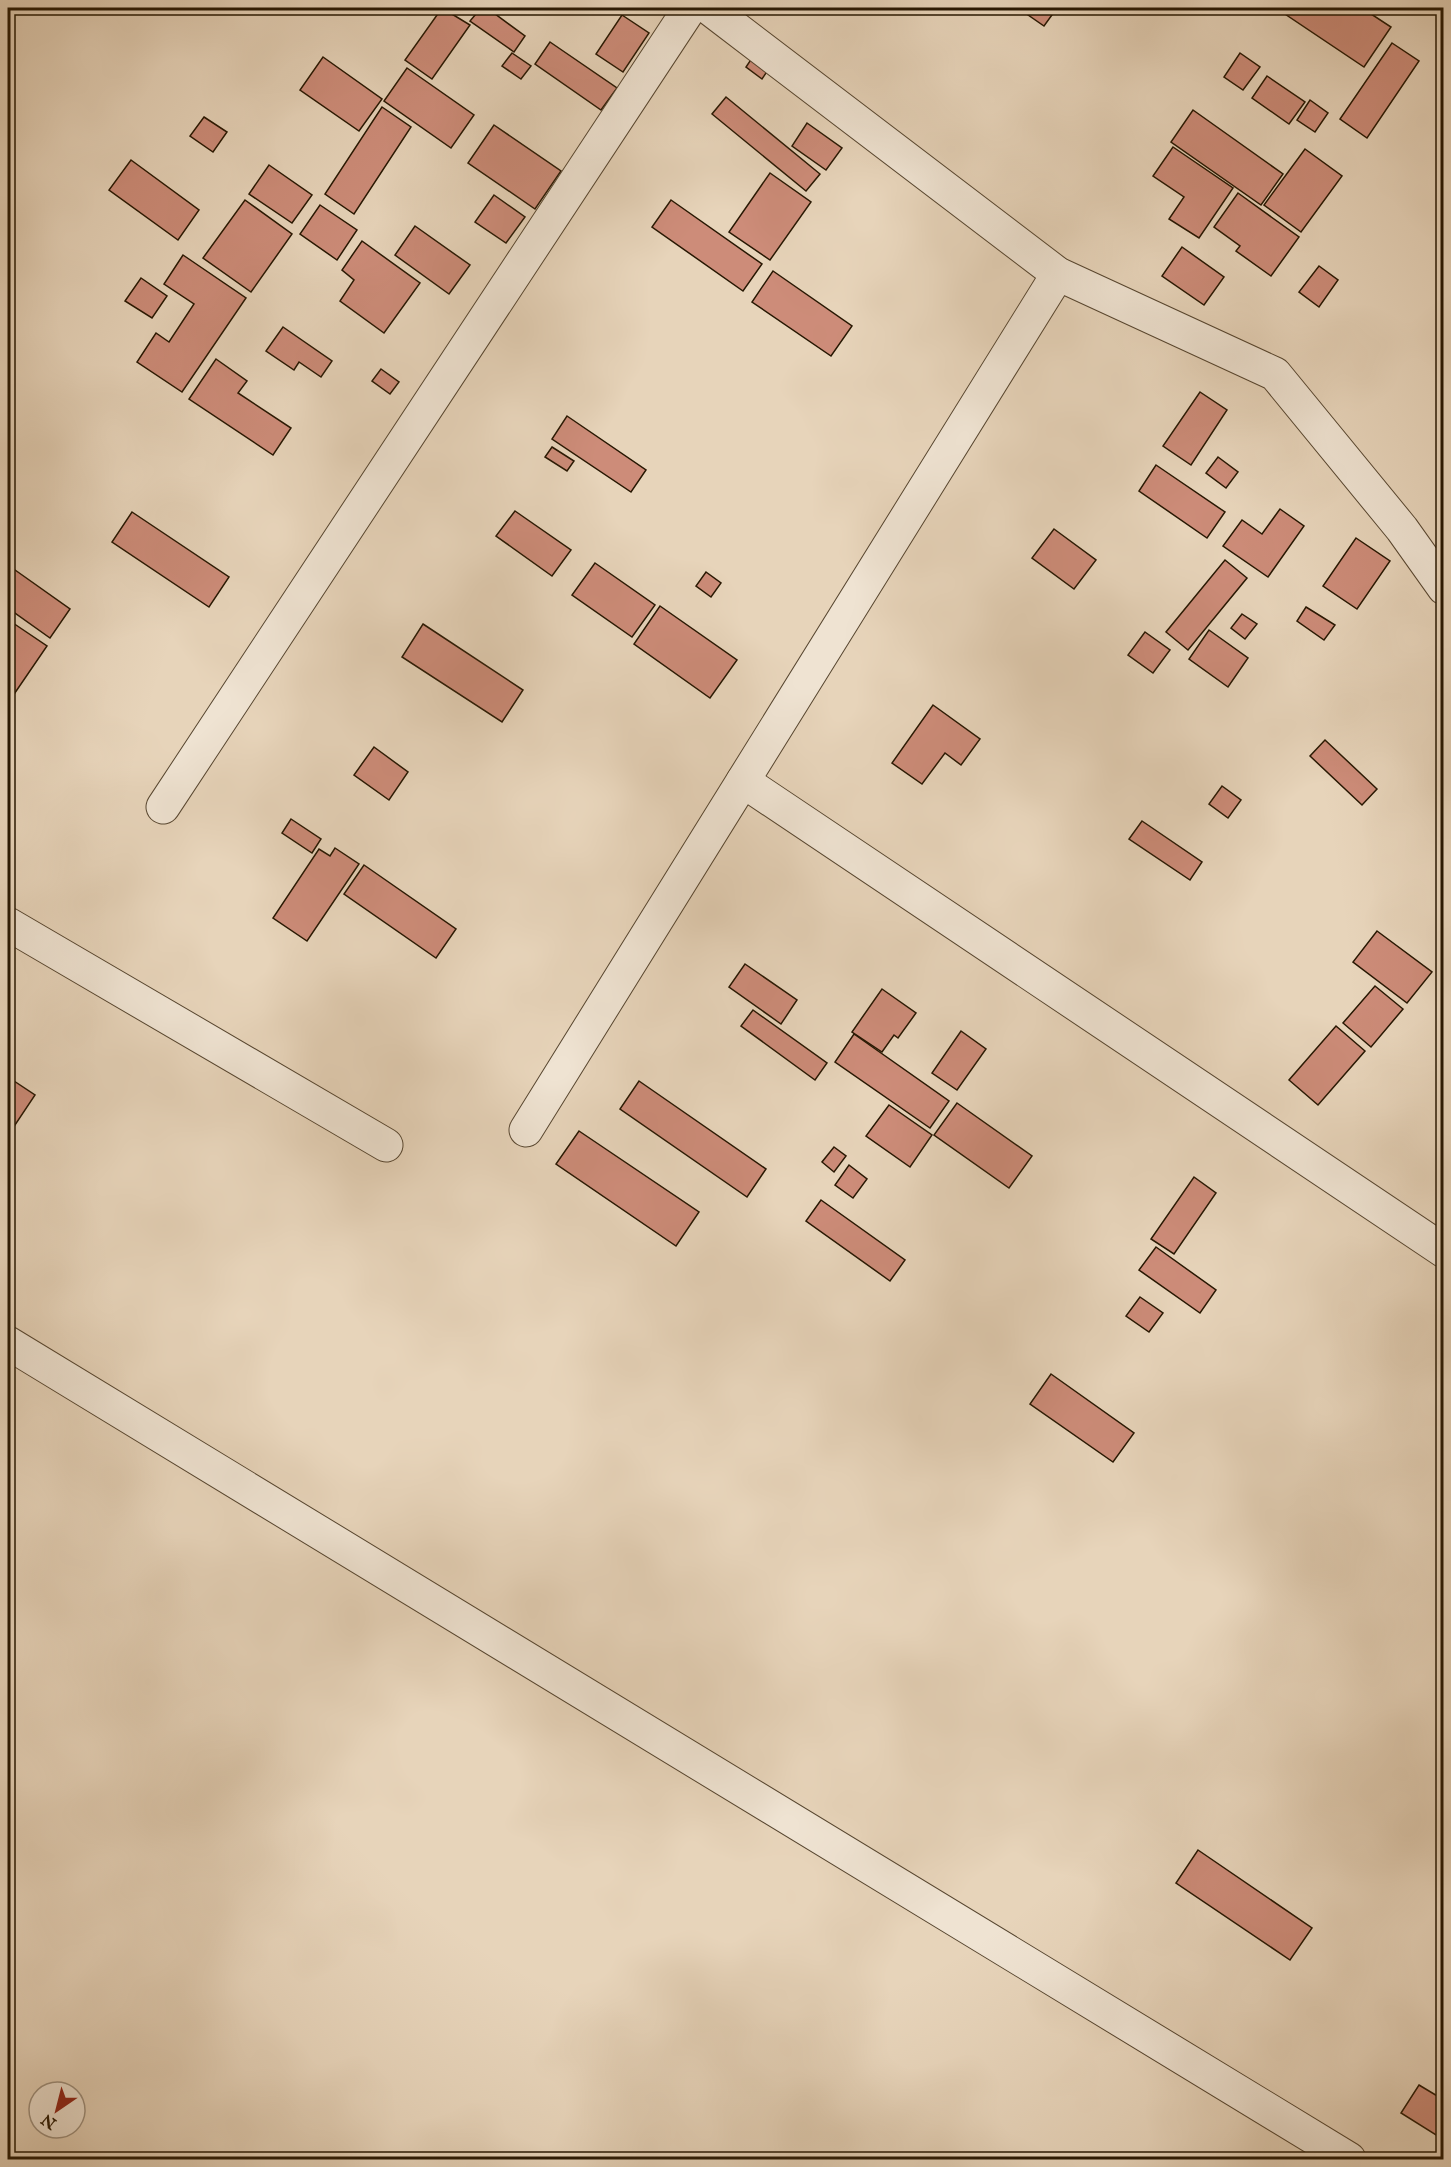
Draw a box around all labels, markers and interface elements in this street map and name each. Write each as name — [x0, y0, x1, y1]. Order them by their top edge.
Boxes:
north arrow — [27, 2080, 87, 2140]
text: N — [38, 2108, 62, 2133]

